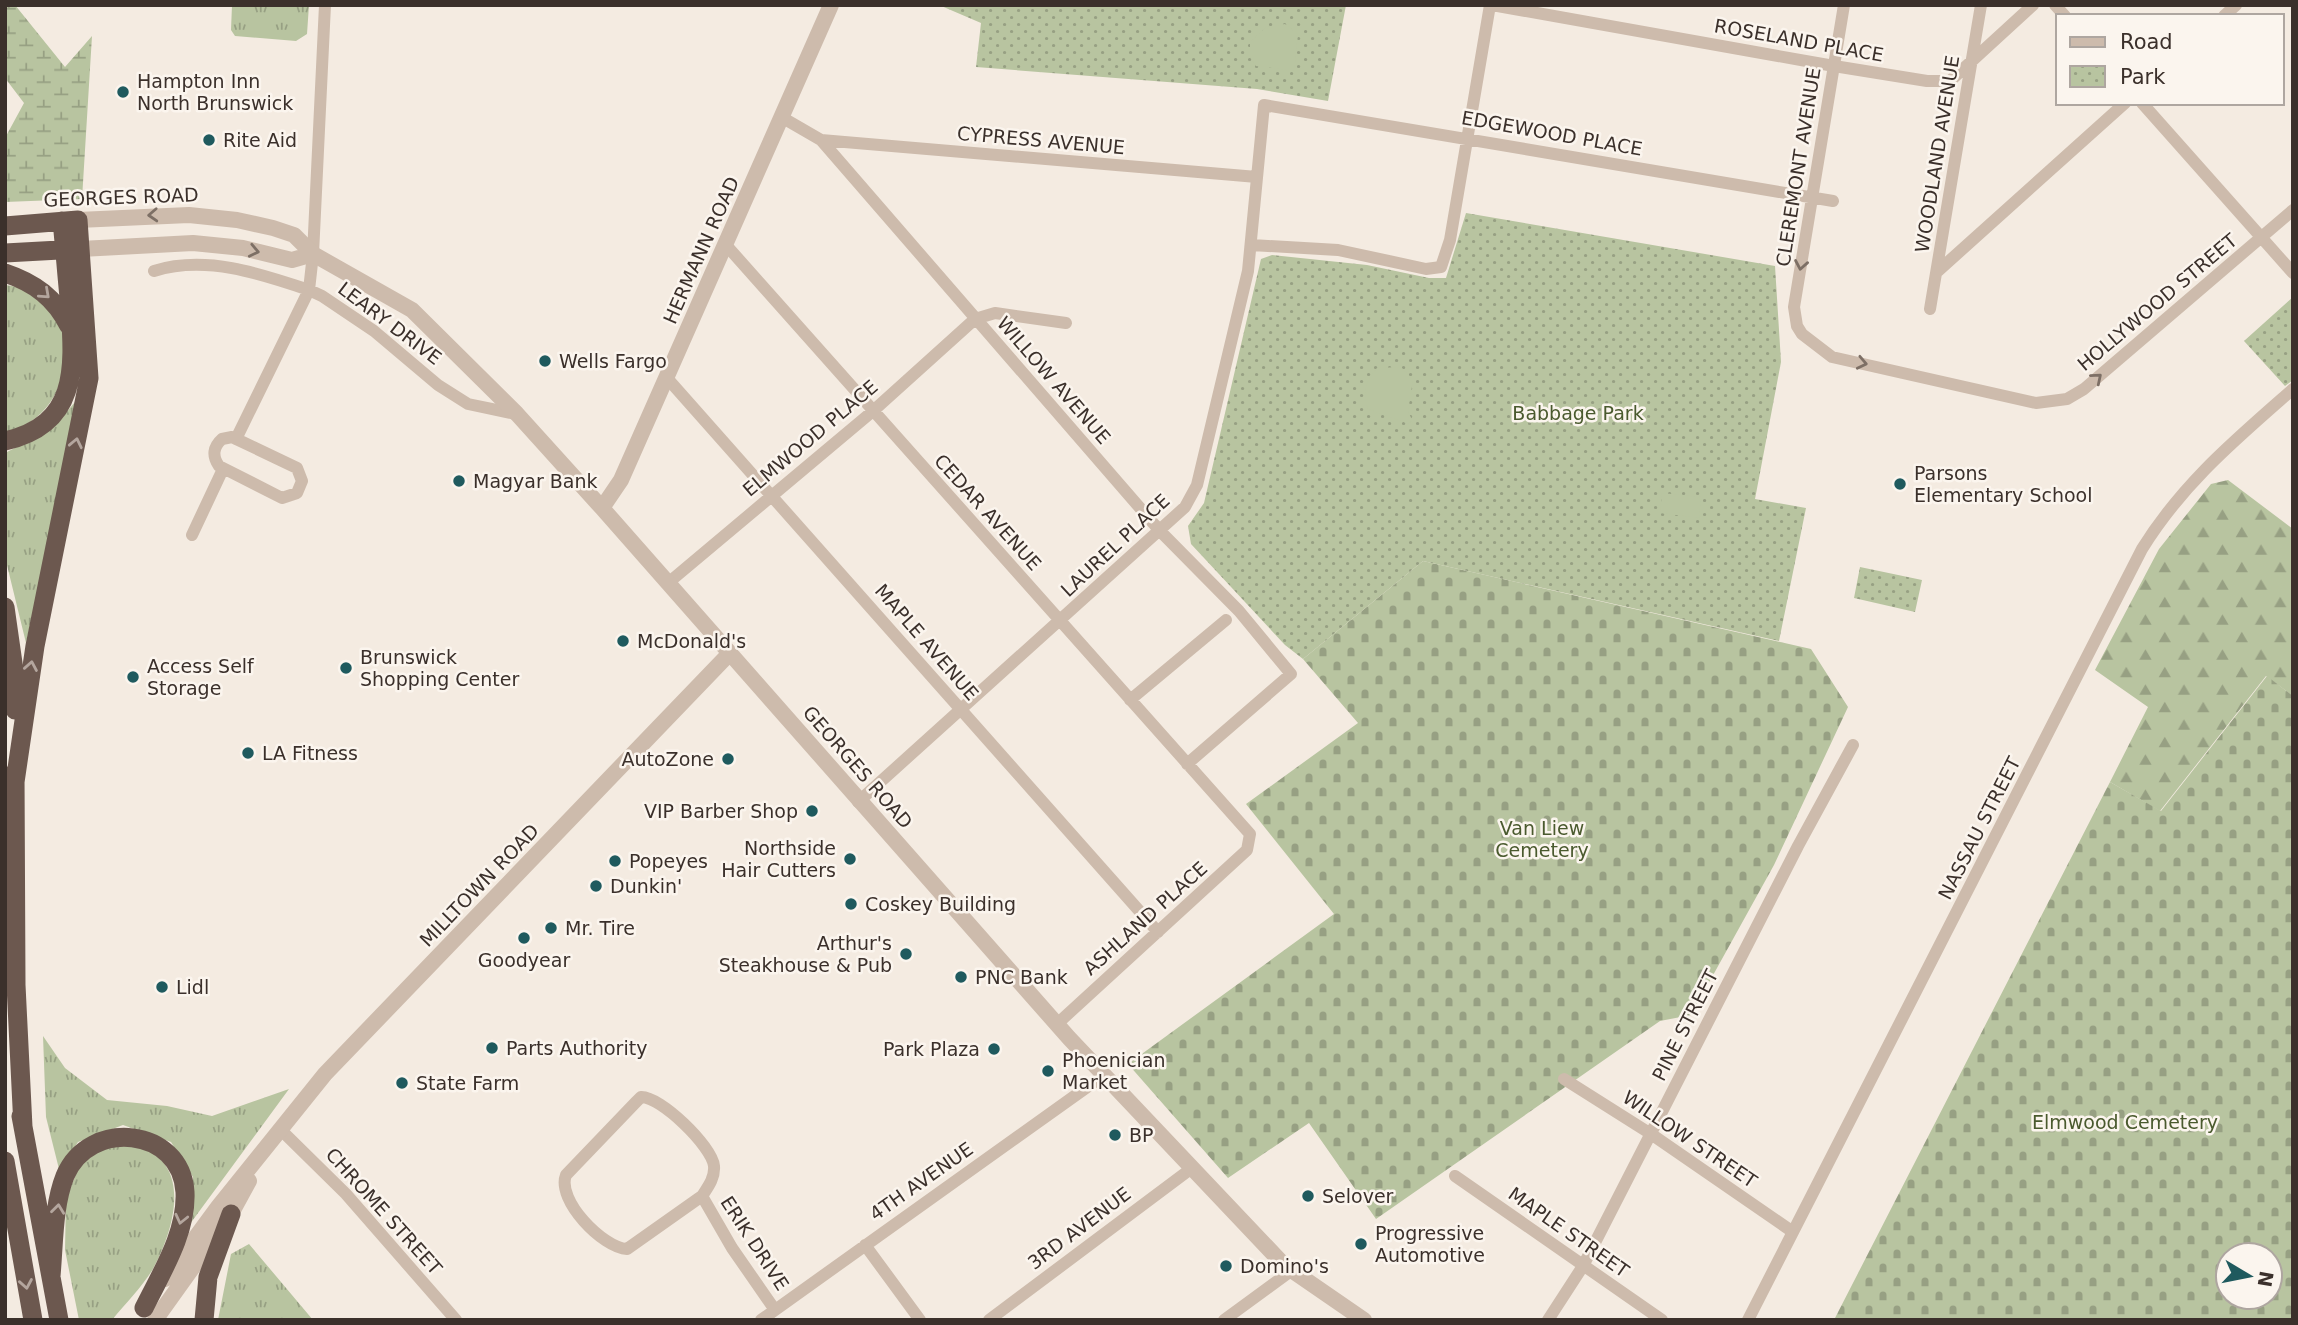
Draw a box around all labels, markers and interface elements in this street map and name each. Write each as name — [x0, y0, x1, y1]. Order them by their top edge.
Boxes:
street label: ROSELAND PLACE — [1713, 14, 1885, 66]
legend — [2056, 14, 2284, 105]
text: Road — [2120, 30, 2173, 54]
street label: WOODLAND AVENUE — [1911, 54, 1963, 254]
text: Park — [2120, 65, 2166, 89]
street label: CLEREMONT AVENUE — [1771, 66, 1825, 268]
place label: Hampton Inn North Brunswick — [137, 70, 293, 114]
marker: Hampton Inn North Brunswick — [115, 84, 131, 100]
street label: EDGEWOOD PLACE — [1460, 106, 1644, 160]
street label: CYPRESS AVENUE — [956, 122, 1126, 158]
place label: Rite Aid — [223, 129, 297, 151]
marker: Rite Aid — [201, 132, 217, 148]
street label: HERMANN ROAD — [659, 173, 743, 327]
street label: GEORGES ROAD — [43, 183, 199, 211]
one-way arrow — [148, 207, 159, 222]
street label: HOLLYWOOD STREET — [2073, 229, 2241, 375]
one-way arrow — [248, 242, 260, 257]
one-way arrow — [1794, 259, 1809, 270]
street label: LEARY DRIVE — [334, 277, 446, 369]
one-way arrow — [37, 286, 50, 298]
street label: WILLOW AVENUE — [993, 312, 1115, 448]
place label: Wells Fargo — [559, 350, 667, 372]
marker: Wells Fargo — [537, 353, 553, 369]
one-way arrow — [1856, 355, 1868, 369]
one-way arrow — [2089, 374, 2102, 386]
street label: ELMWOOD PLACE — [738, 375, 882, 501]
park label: Babbage Park — [1512, 402, 1644, 424]
one-way arrow — [68, 437, 83, 449]
street label: CEDAR AVENUE — [930, 449, 1046, 575]
place label: Parsons Elementary School — [1914, 462, 2092, 506]
place label: Magyar Bank — [473, 470, 598, 492]
marker: Magyar Bank — [451, 473, 467, 489]
marker: Parsons Elementary School — [1892, 476, 1908, 492]
street label: LAUREL PLACE — [1056, 489, 1174, 601]
street label: MAPLE AVENUE — [871, 580, 983, 704]
place label: McDonald's — [637, 630, 746, 652]
marker: McDonald's — [615, 633, 631, 649]
place label: Brunswick Shopping Center — [360, 646, 519, 690]
place label: Access Self Storage — [147, 655, 255, 699]
one-way arrow — [23, 660, 38, 672]
marker: Brunswick Shopping Center — [338, 660, 354, 676]
marker: Access Self Storage — [125, 669, 141, 685]
street label: GEORGES ROAD — [799, 701, 917, 833]
place label: LA Fitness — [262, 742, 358, 764]
marker: LA Fitness — [240, 745, 256, 761]
place label: AutoZone — [622, 748, 714, 770]
marker: AutoZone — [720, 751, 736, 767]
street label: NASSAU STREET — [1934, 753, 2025, 903]
place label: VIP Barber Shop — [644, 800, 798, 822]
marker: VIP Barber Shop — [804, 803, 820, 819]
park label: Van Liew Cemetery — [1495, 817, 1589, 861]
street label: MILLTOWN ROAD — [415, 819, 543, 951]
place label: Northside Hair Cutters — [721, 837, 836, 881]
place label: Popeyes — [629, 850, 708, 872]
marker: Northside Hair Cutters — [842, 851, 858, 867]
marker: Popeyes — [607, 853, 623, 869]
street label: ASHLAND PLACE — [1079, 857, 1211, 979]
place label: Dunkin' — [610, 875, 682, 897]
marker: Dunkin' — [588, 878, 604, 894]
place label: Coskey Building — [865, 893, 1016, 915]
marker: Coskey Building — [843, 896, 859, 912]
place label: Mr. Tire — [565, 917, 635, 939]
marker: Mr. Tire — [543, 920, 559, 936]
marker: Goodyear — [516, 930, 532, 946]
place label: Arthur's Steakhouse & Pub — [719, 932, 892, 976]
marker: Arthur's Steakhouse & Pub — [898, 946, 914, 962]
place label: Goodyear — [478, 949, 570, 971]
street label: PINE STREET — [1648, 965, 1723, 1084]
place label: PNC Bank — [975, 966, 1068, 988]
marker: PNC Bank — [953, 969, 969, 985]
place label: Lidl — [176, 976, 209, 998]
marker: Lidl — [154, 979, 170, 995]
place label: Parts Authority — [506, 1037, 647, 1059]
place label: Park Plaza — [883, 1038, 980, 1060]
marker: Parts Authority — [484, 1040, 500, 1056]
marker: Park Plaza — [986, 1041, 1002, 1057]
place label: Phoenician Market — [1062, 1049, 1166, 1093]
marker: Phoenician Market — [1040, 1063, 1056, 1079]
place label: State Farm — [416, 1072, 519, 1094]
marker: State Farm — [394, 1075, 410, 1091]
street label: WILLOW STREET — [1619, 1086, 1762, 1192]
park label: Elmwood Cemetery — [2032, 1111, 2218, 1133]
place label: BP — [1129, 1124, 1154, 1146]
marker: BP — [1107, 1127, 1123, 1143]
street label: 4TH AVENUE — [865, 1137, 977, 1225]
street label: CHROME STREET — [321, 1143, 447, 1279]
street label: 3RD AVENUE — [1023, 1182, 1135, 1274]
street label: MAPLE STREET — [1505, 1182, 1634, 1282]
place label: Selover — [1322, 1185, 1394, 1207]
marker: Selover — [1300, 1188, 1316, 1204]
street label: ERIK DRIVE — [716, 1192, 794, 1294]
one-way arrow — [51, 1203, 66, 1214]
one-way arrow — [175, 1213, 190, 1225]
place label: Progressive Automotive — [1375, 1222, 1485, 1266]
marker: Progressive Automotive — [1353, 1236, 1369, 1252]
north arrow — [2214, 1241, 2284, 1311]
place label: Domino's — [1240, 1255, 1329, 1277]
marker: Domino's — [1218, 1258, 1234, 1274]
text: N — [2254, 1269, 2278, 1289]
one-way arrow — [18, 1278, 33, 1290]

